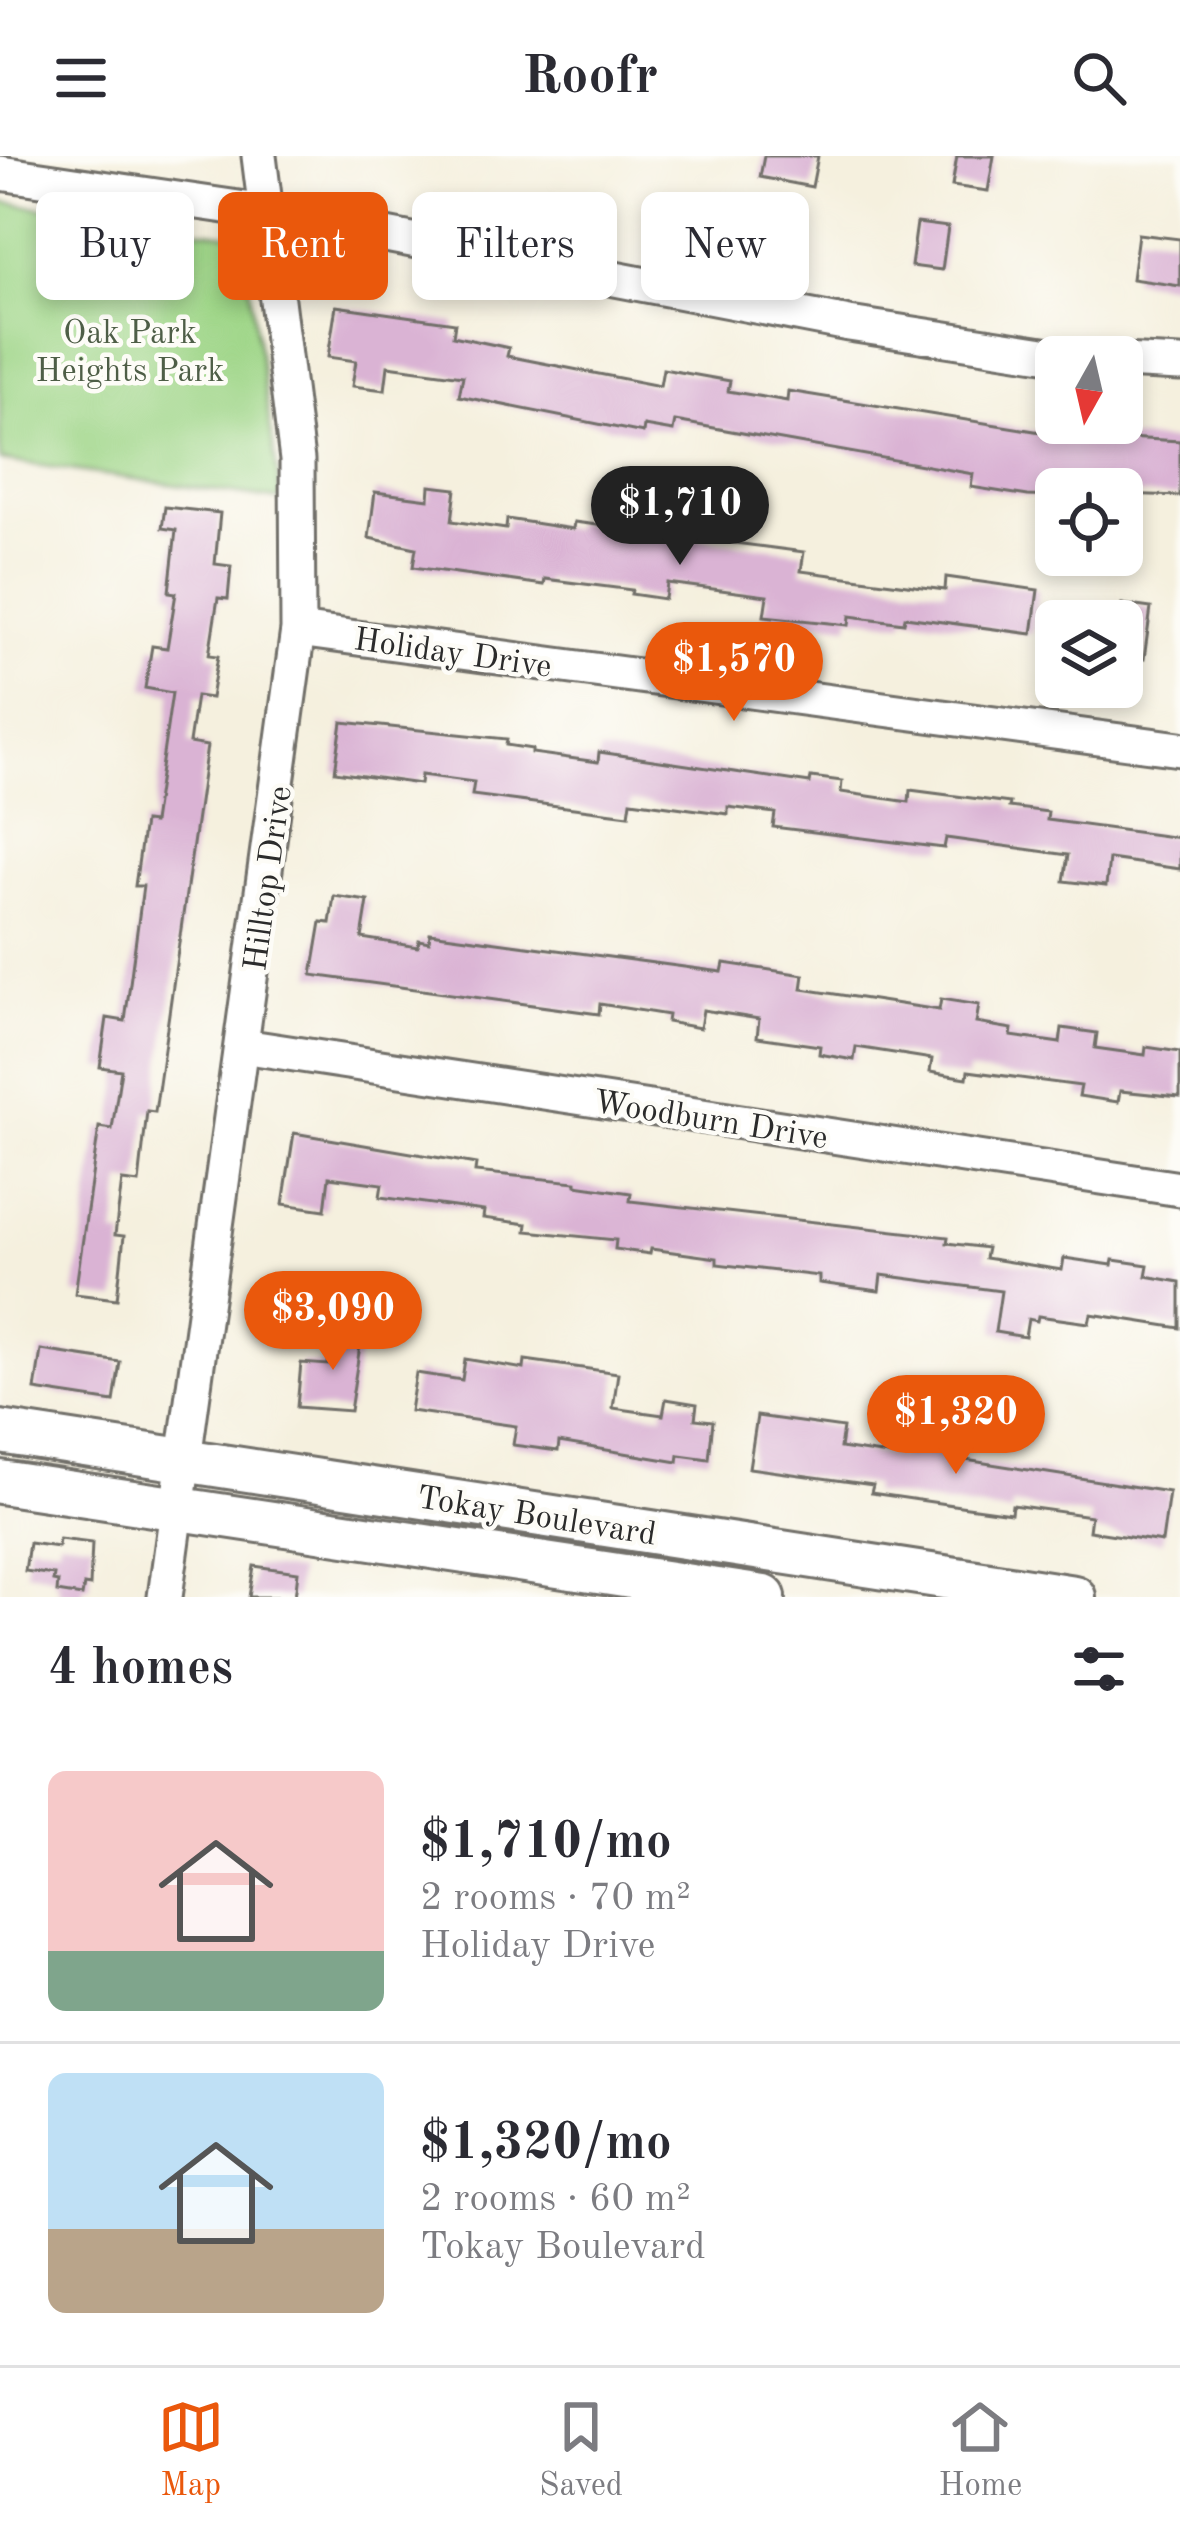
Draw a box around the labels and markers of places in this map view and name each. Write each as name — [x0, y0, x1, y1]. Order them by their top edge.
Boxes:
pin: $1,710 — [582, 466, 778, 568]
pin: $1,570 — [636, 622, 832, 724]
pin: $3,090 — [235, 1271, 431, 1373]
pin: $1,320 — [858, 1375, 1054, 1477]

